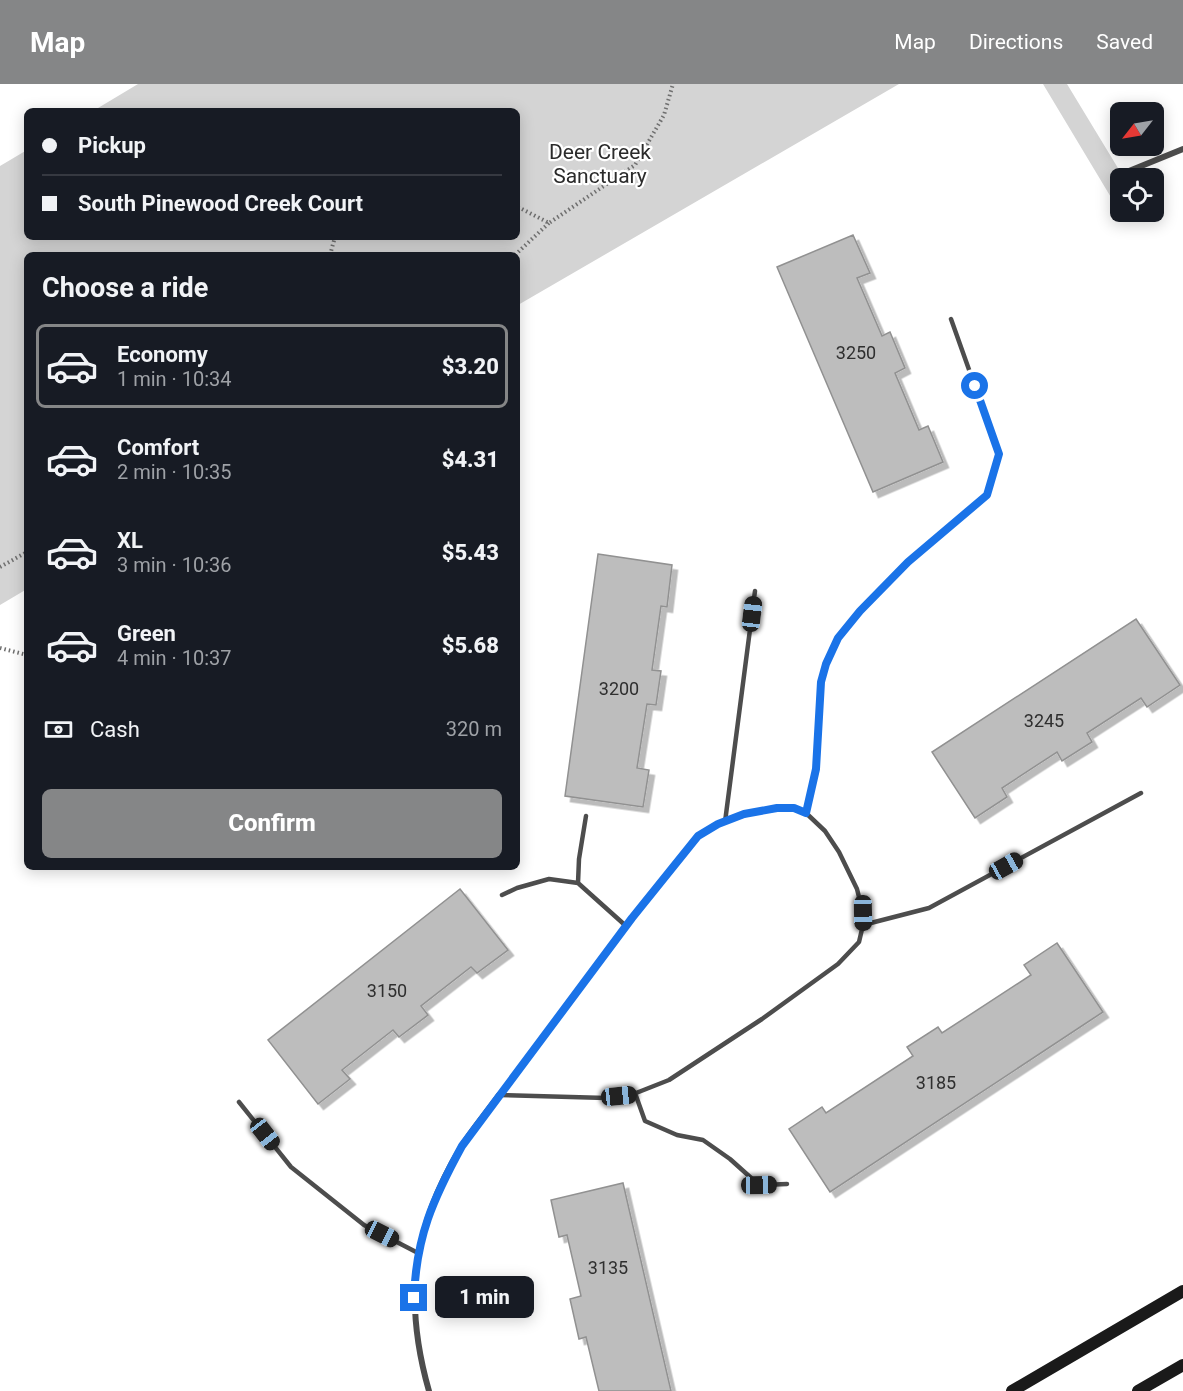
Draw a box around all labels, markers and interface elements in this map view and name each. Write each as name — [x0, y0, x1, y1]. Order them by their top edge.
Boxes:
text: Map — [30, 26, 85, 59]
text: Map — [894, 30, 936, 54]
text: Directions — [969, 30, 1063, 54]
text: Saved — [1096, 30, 1153, 54]
north arrow — [1110, 102, 1164, 156]
map controls — [1110, 102, 1164, 222]
text: Pickup — [78, 133, 146, 158]
park label: Deer Creek Sanctuary — [549, 140, 651, 188]
button: locate — [1110, 168, 1164, 222]
text: South Pinewood Creek Court — [78, 191, 363, 216]
text: Choose a ride — [42, 272, 208, 304]
icon: car — [45, 339, 99, 393]
text: Economy — [117, 342, 208, 367]
house number: 3250 — [836, 342, 876, 363]
text: $3.20 — [442, 354, 499, 379]
text: 1 min · 10:34 — [117, 367, 232, 391]
route start — [961, 372, 988, 399]
icon: car — [45, 432, 99, 486]
text: Comfort — [117, 435, 199, 460]
text: $4.31 — [442, 447, 499, 472]
text: 2 min · 10:35 — [117, 460, 232, 484]
icon: car — [45, 525, 99, 579]
text: XL — [117, 528, 143, 553]
text: $5.43 — [442, 540, 499, 565]
text: 3 min · 10:36 — [117, 553, 232, 577]
car — [741, 595, 763, 633]
icon: car — [45, 618, 99, 672]
text: Green — [117, 621, 176, 646]
text: $5.68 — [442, 633, 499, 658]
text: 4 min · 10:37 — [117, 646, 232, 670]
house number: 3200 — [599, 678, 639, 699]
house number: 3245 — [1024, 710, 1064, 731]
icon: cash — [42, 713, 75, 746]
text: Cash — [90, 717, 140, 742]
text: 320 m — [446, 717, 502, 741]
button: Confirm — [42, 789, 502, 858]
car — [986, 849, 1026, 883]
car — [854, 895, 872, 931]
house number: 3150 — [367, 980, 407, 1001]
house number: 3185 — [916, 1072, 956, 1093]
car — [600, 1085, 638, 1107]
car — [247, 1114, 283, 1154]
car — [741, 1176, 777, 1194]
car — [362, 1218, 402, 1250]
house number: 3135 — [588, 1257, 628, 1278]
callout: 1 min — [435, 1277, 534, 1319]
route end — [400, 1284, 427, 1311]
text: 1 min — [459, 1285, 510, 1309]

